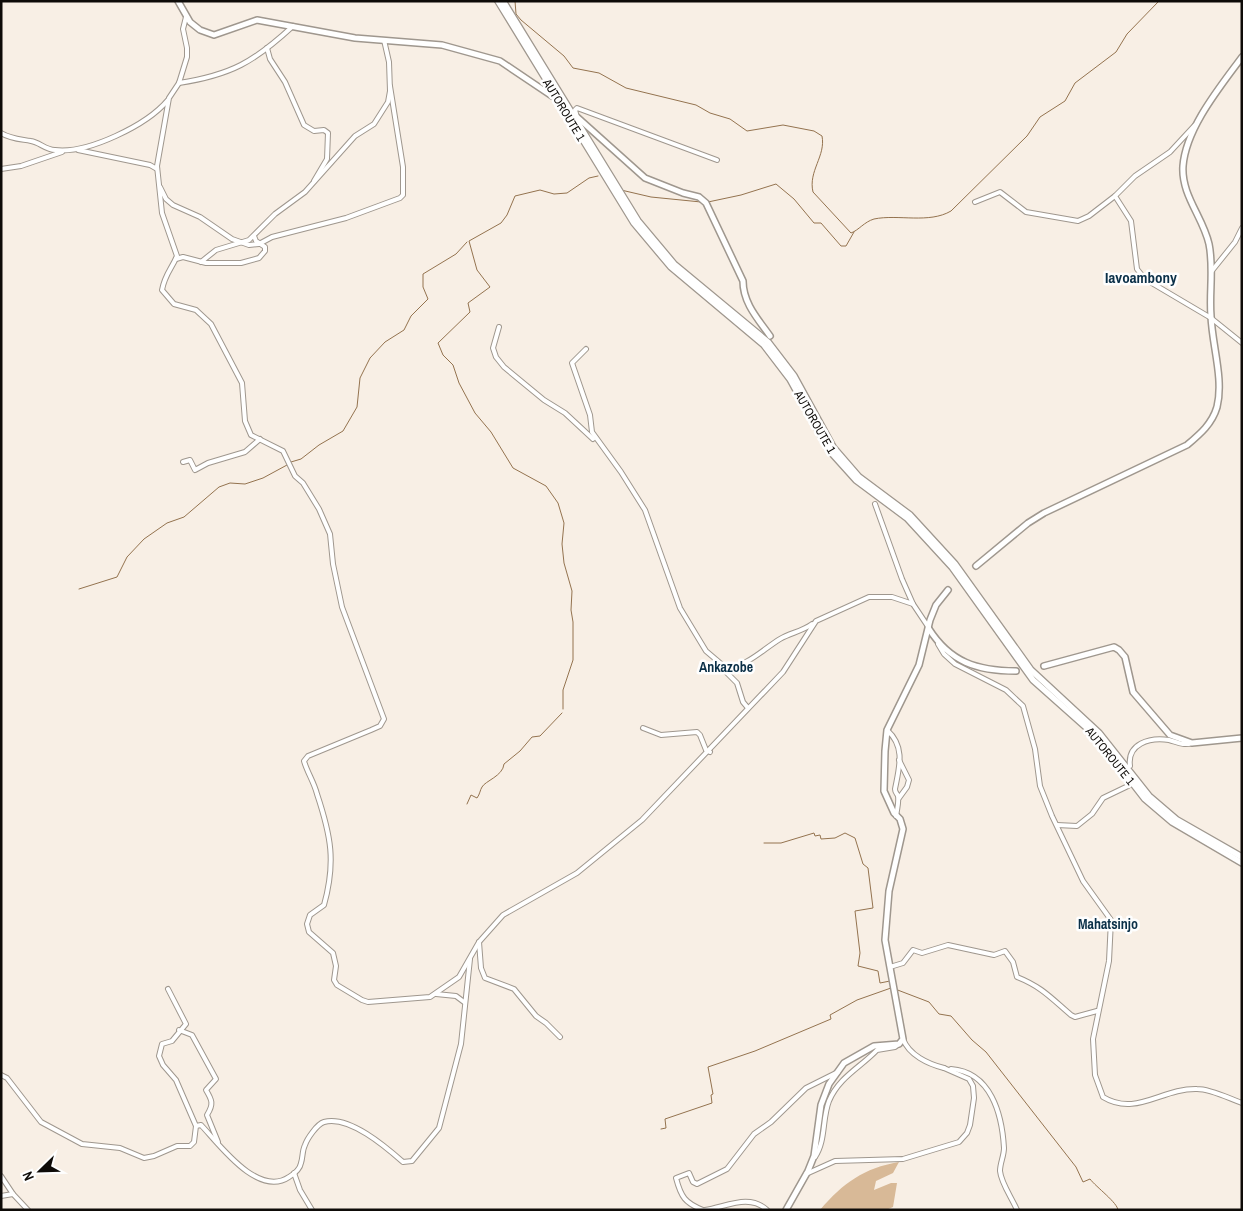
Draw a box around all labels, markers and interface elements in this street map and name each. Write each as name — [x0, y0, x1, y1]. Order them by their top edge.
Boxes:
street label: AUTOROUTE 1 — [539, 75, 589, 144]
district label: Iavoambony — [1105, 267, 1177, 288]
street label: AUTOROUTE 1 — [790, 387, 840, 457]
district label: Ankazobe — [699, 658, 753, 676]
street label: AUTOROUTE 1 — [1081, 723, 1139, 789]
district label: Mahatsinjo — [1078, 915, 1138, 933]
north arrow — [15, 1146, 65, 1196]
text: N — [18, 1169, 38, 1183]

